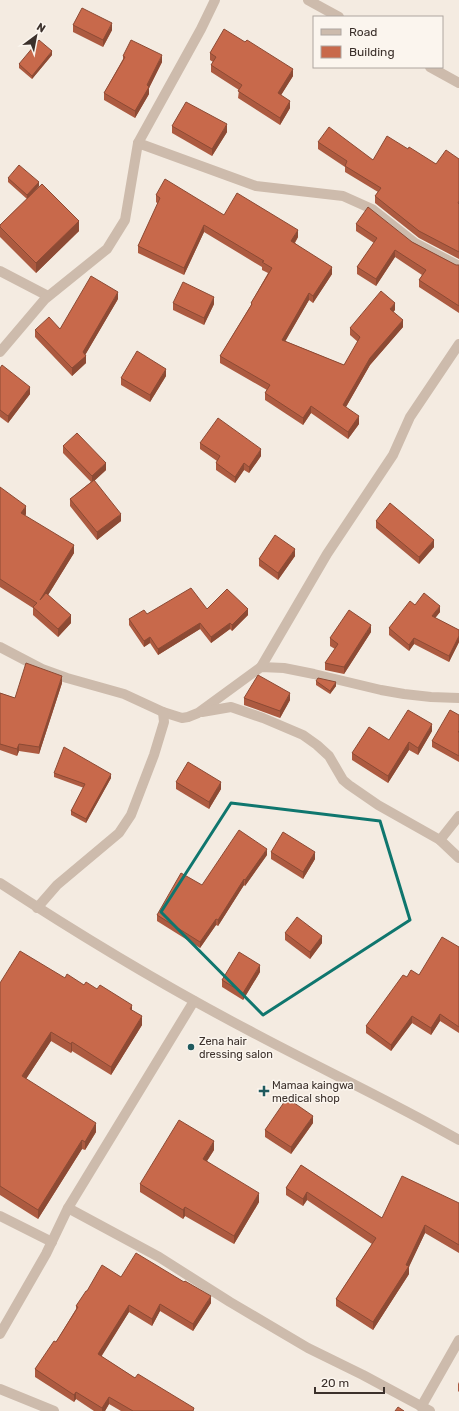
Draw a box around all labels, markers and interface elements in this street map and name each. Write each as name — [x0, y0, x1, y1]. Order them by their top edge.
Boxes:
north arrow — [16, 16, 56, 56]
legend — [313, 16, 443, 68]
text: N — [34, 20, 48, 36]
text: Road — [349, 25, 377, 39]
text: Building — [349, 45, 395, 59]
place label: Zena hair dressing salon — [199, 1035, 273, 1061]
marker: Zena hair dressing salon — [186, 1042, 196, 1052]
place label: Mamaa kaingwa medical shop — [272, 1079, 354, 1105]
marker: Mamaa kaingwa medical shop — [259, 1086, 269, 1096]
scale bar — [315, 1369, 384, 1395]
text: 20 m — [321, 1376, 349, 1390]

